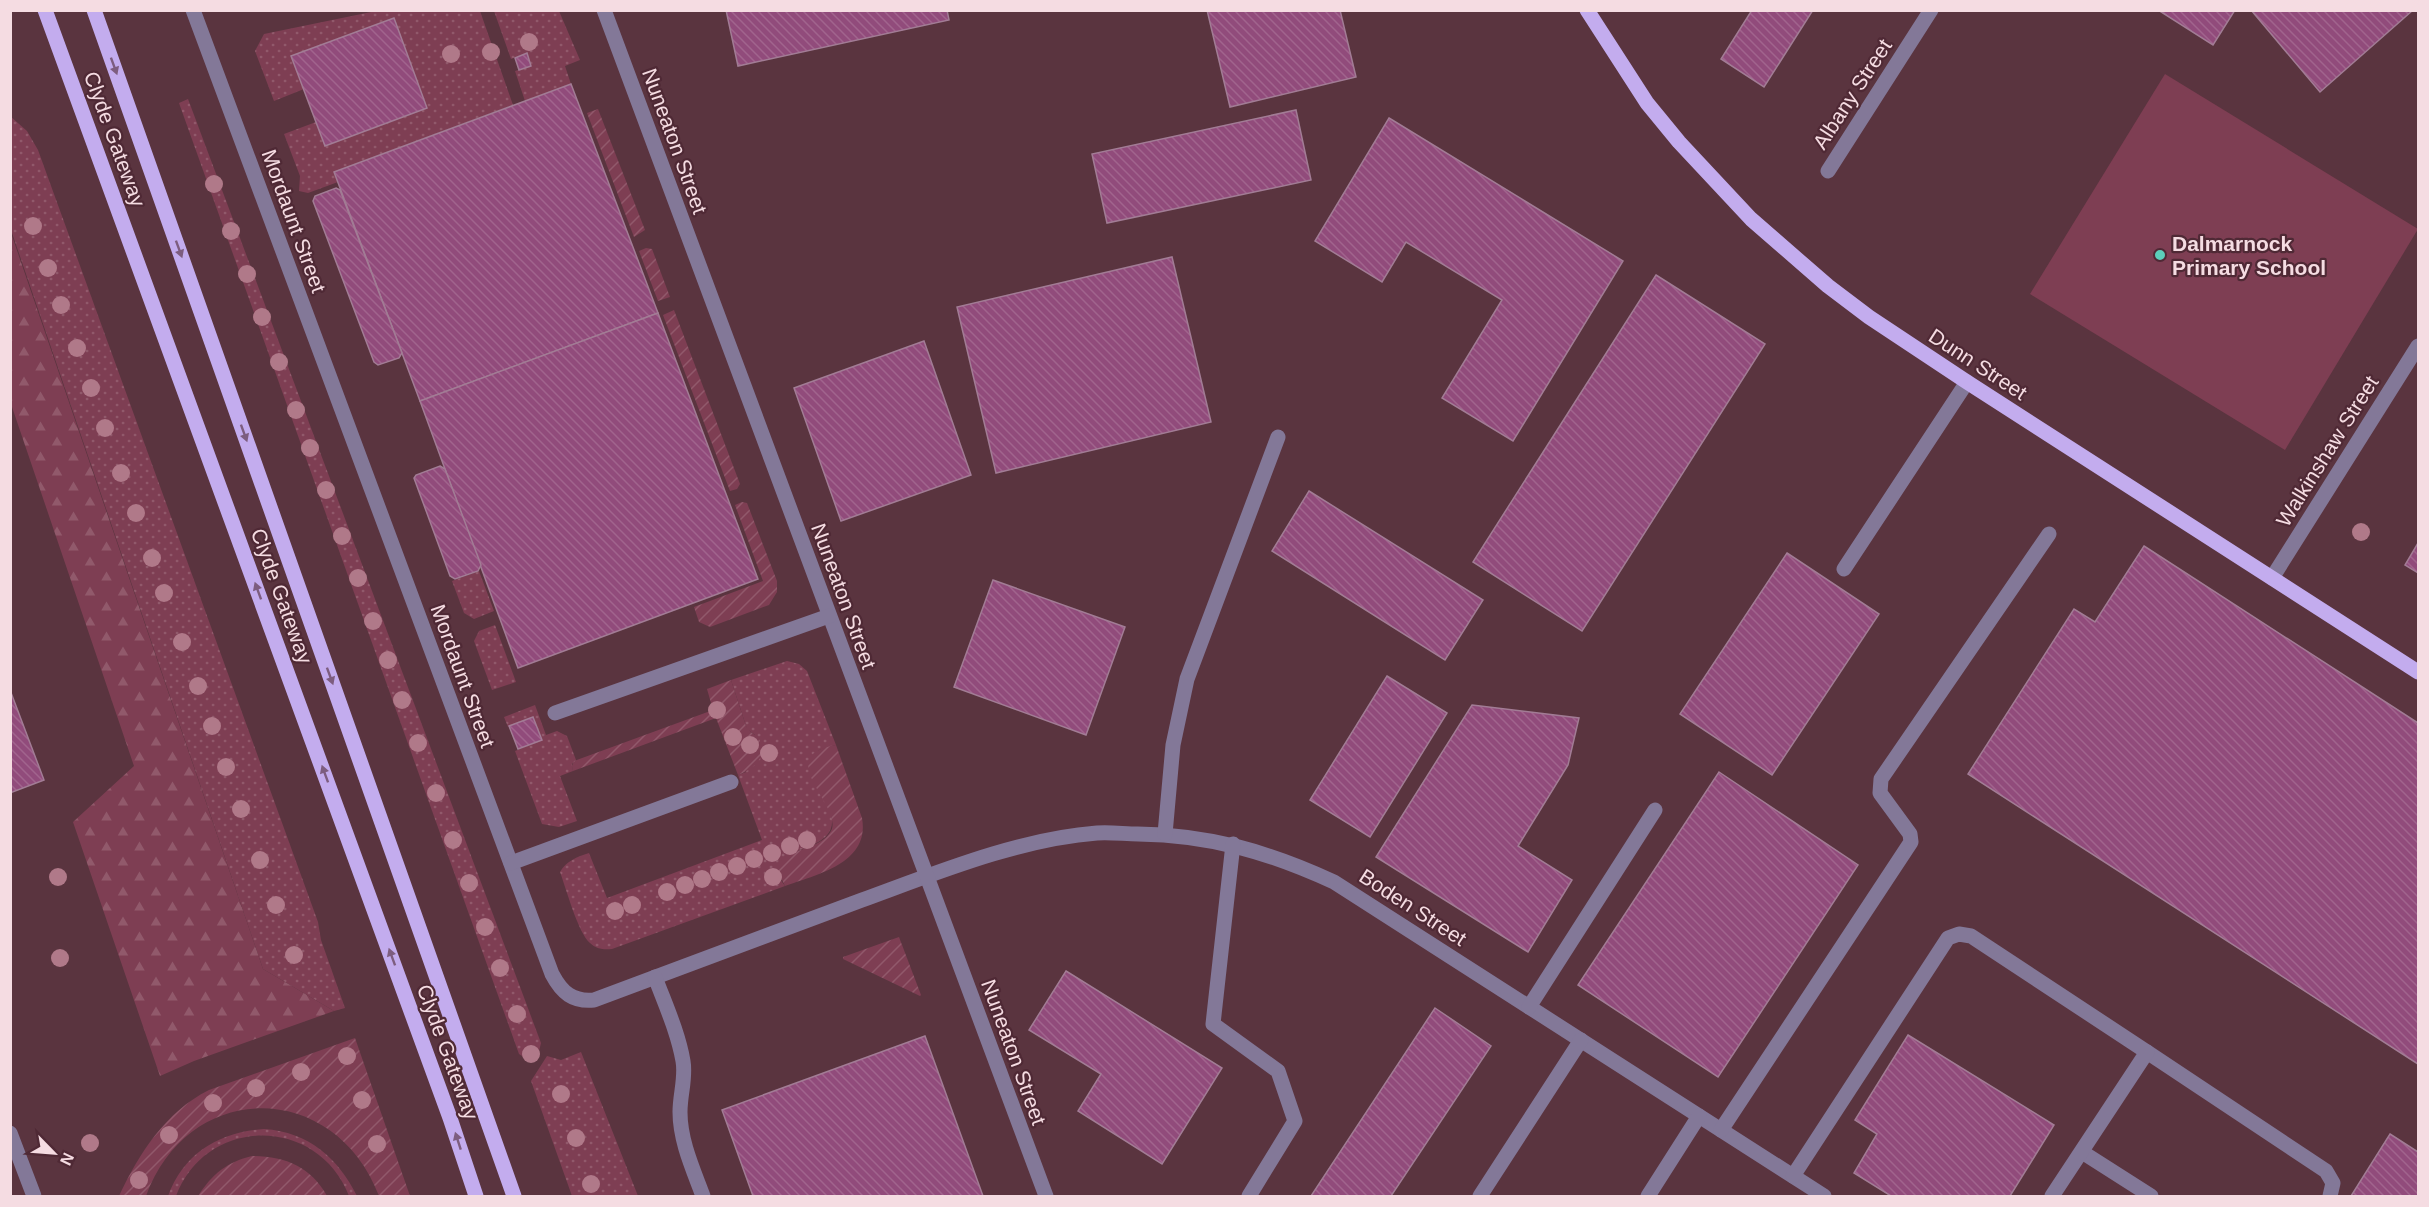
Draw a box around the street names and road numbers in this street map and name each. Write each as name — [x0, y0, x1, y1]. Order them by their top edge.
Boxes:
street label: Albany Street — [1808, 35, 1896, 153]
street label: Nuneaton Street — [638, 65, 712, 217]
street label: Clyde Gateway — [80, 68, 150, 210]
street label: Mordaunt Street — [257, 146, 331, 296]
street label: Dunn Street — [1925, 324, 2031, 404]
street label: Walkinshaw Street — [2271, 371, 2383, 531]
street label: Nuneaton Street — [807, 520, 881, 672]
street label: Clyde Gateway — [247, 525, 317, 667]
street label: Mordaunt Street — [426, 601, 500, 751]
street label: Boden Street — [1355, 864, 1471, 950]
street label: Nuneaton Street — [977, 976, 1051, 1128]
street label: Clyde Gateway — [413, 981, 483, 1123]

